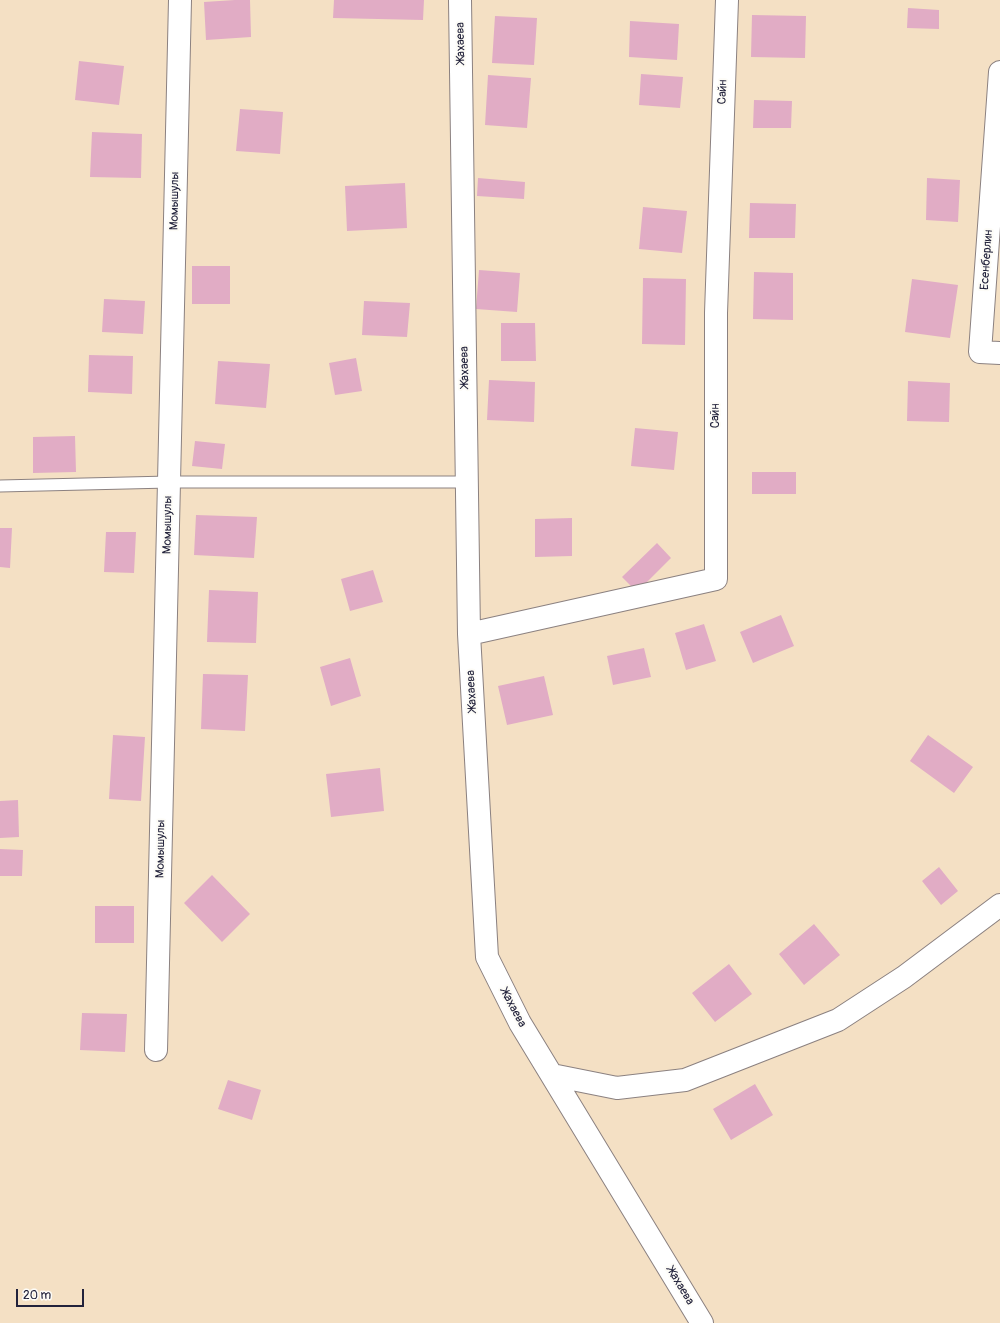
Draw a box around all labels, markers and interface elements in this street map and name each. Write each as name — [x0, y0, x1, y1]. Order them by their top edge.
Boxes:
street label: Жахаева — [453, 22, 469, 64]
street label: Сайн — [715, 79, 731, 105]
street label: Момышулы — [167, 172, 183, 230]
street label: Есенберлин — [978, 229, 996, 291]
street label: Жахаева — [457, 346, 473, 388]
street label: Сайн — [709, 404, 723, 428]
street label: Момышулы — [160, 496, 176, 554]
street label: Жахаева — [464, 670, 480, 712]
street label: Момышулы — [153, 820, 169, 878]
street label: Жахаева — [497, 986, 529, 1030]
street label: Жахаева — [663, 1264, 697, 1308]
scale bar — [18, 1281, 86, 1307]
text: 20 m — [23, 1288, 51, 1303]

